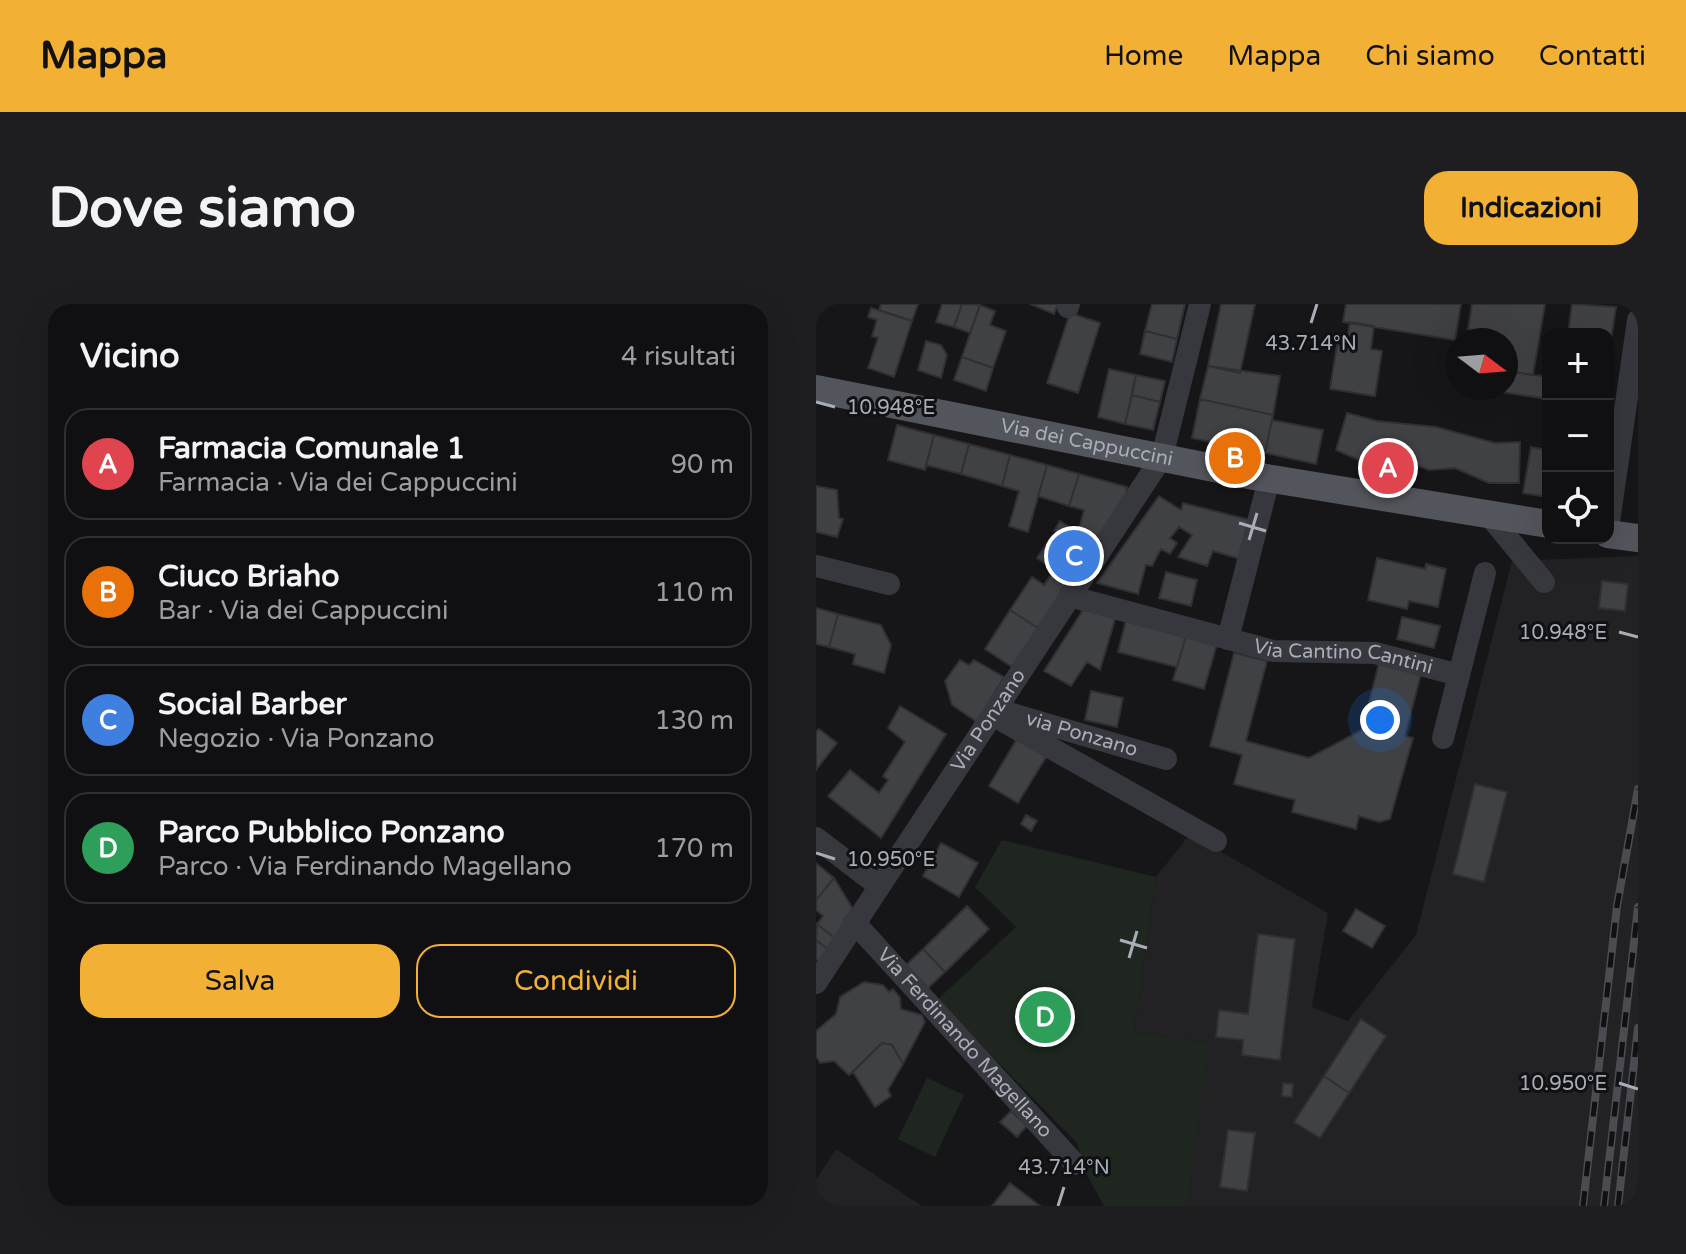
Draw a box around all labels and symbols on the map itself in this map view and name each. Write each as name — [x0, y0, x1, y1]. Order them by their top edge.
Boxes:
north arrow — [1446, 328, 1518, 400]
text: 43.714°N — [1265, 332, 1357, 356]
text: 10.948°E — [847, 396, 935, 420]
street label: Via dei Cappuccini — [998, 414, 1175, 472]
pin: B — [1209, 428, 1261, 488]
pin: A — [1362, 438, 1414, 498]
pin: C — [1048, 526, 1100, 586]
text: 10.948°E — [1519, 621, 1607, 645]
street label: Via Cantino Cantini — [1251, 634, 1435, 680]
street label: Via Ponzano — [946, 665, 1031, 777]
your location — [1360, 700, 1400, 740]
street label: via Ponzano — [1023, 707, 1140, 762]
text: 10.950°E — [847, 848, 935, 872]
street label: Via Ferdinando Magellano — [872, 943, 1057, 1143]
pin: D — [1019, 987, 1071, 1047]
text: 10.950°E — [1519, 1072, 1607, 1096]
text: 43.714°N — [1018, 1156, 1110, 1180]

